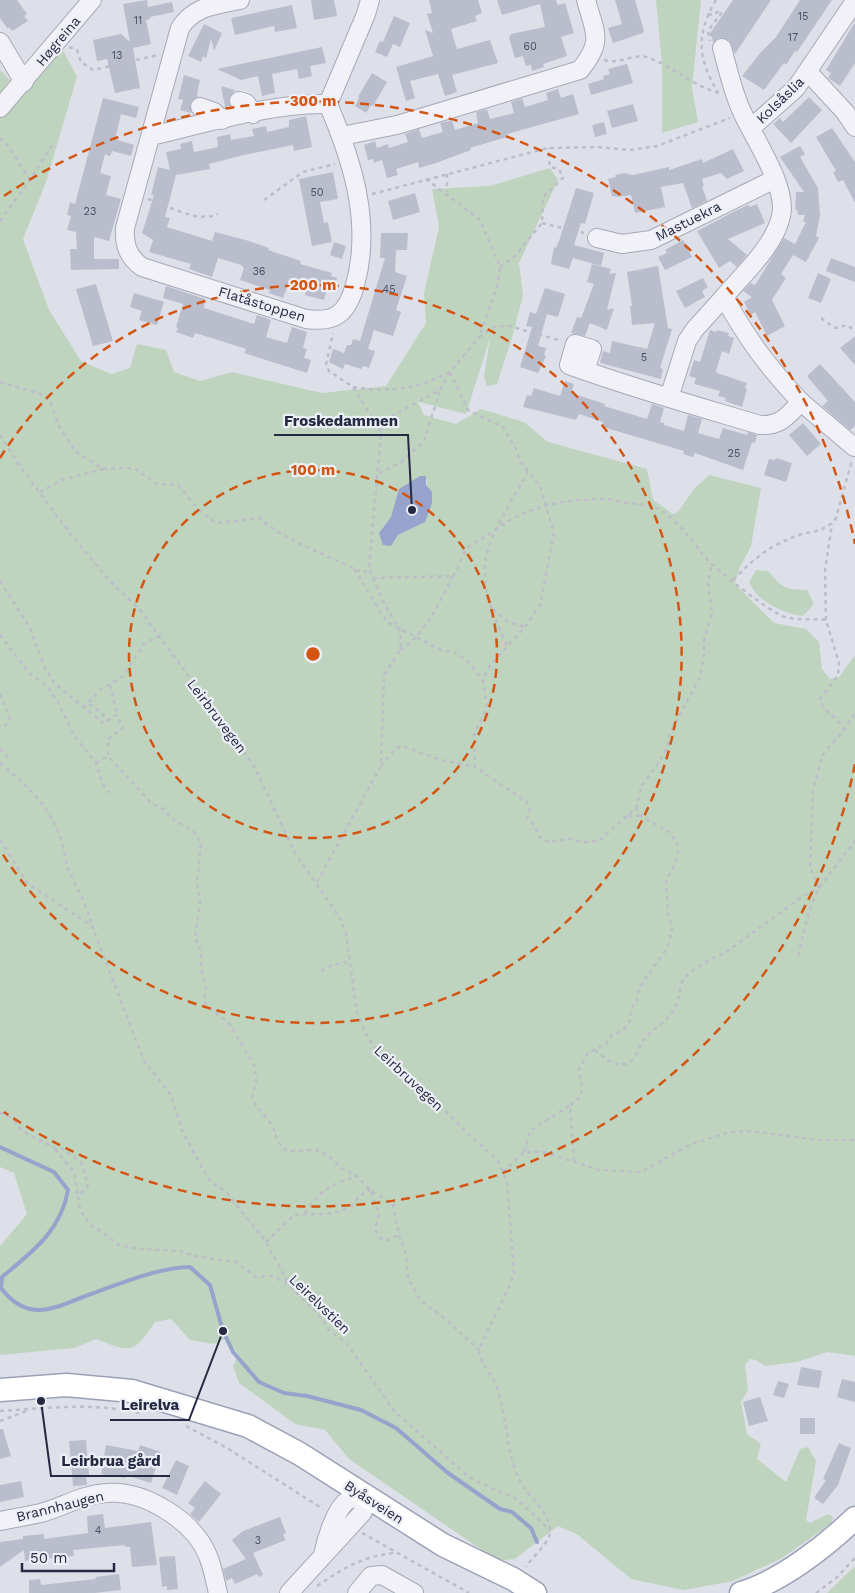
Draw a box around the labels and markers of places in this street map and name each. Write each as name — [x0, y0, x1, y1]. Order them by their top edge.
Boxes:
callout: Froskedammen — [274, 405, 408, 435]
centre of rings — [304, 645, 322, 663]
callout: Leirelva — [110, 1390, 189, 1420]
callout: Leirbrua gård — [51, 1446, 170, 1476]

